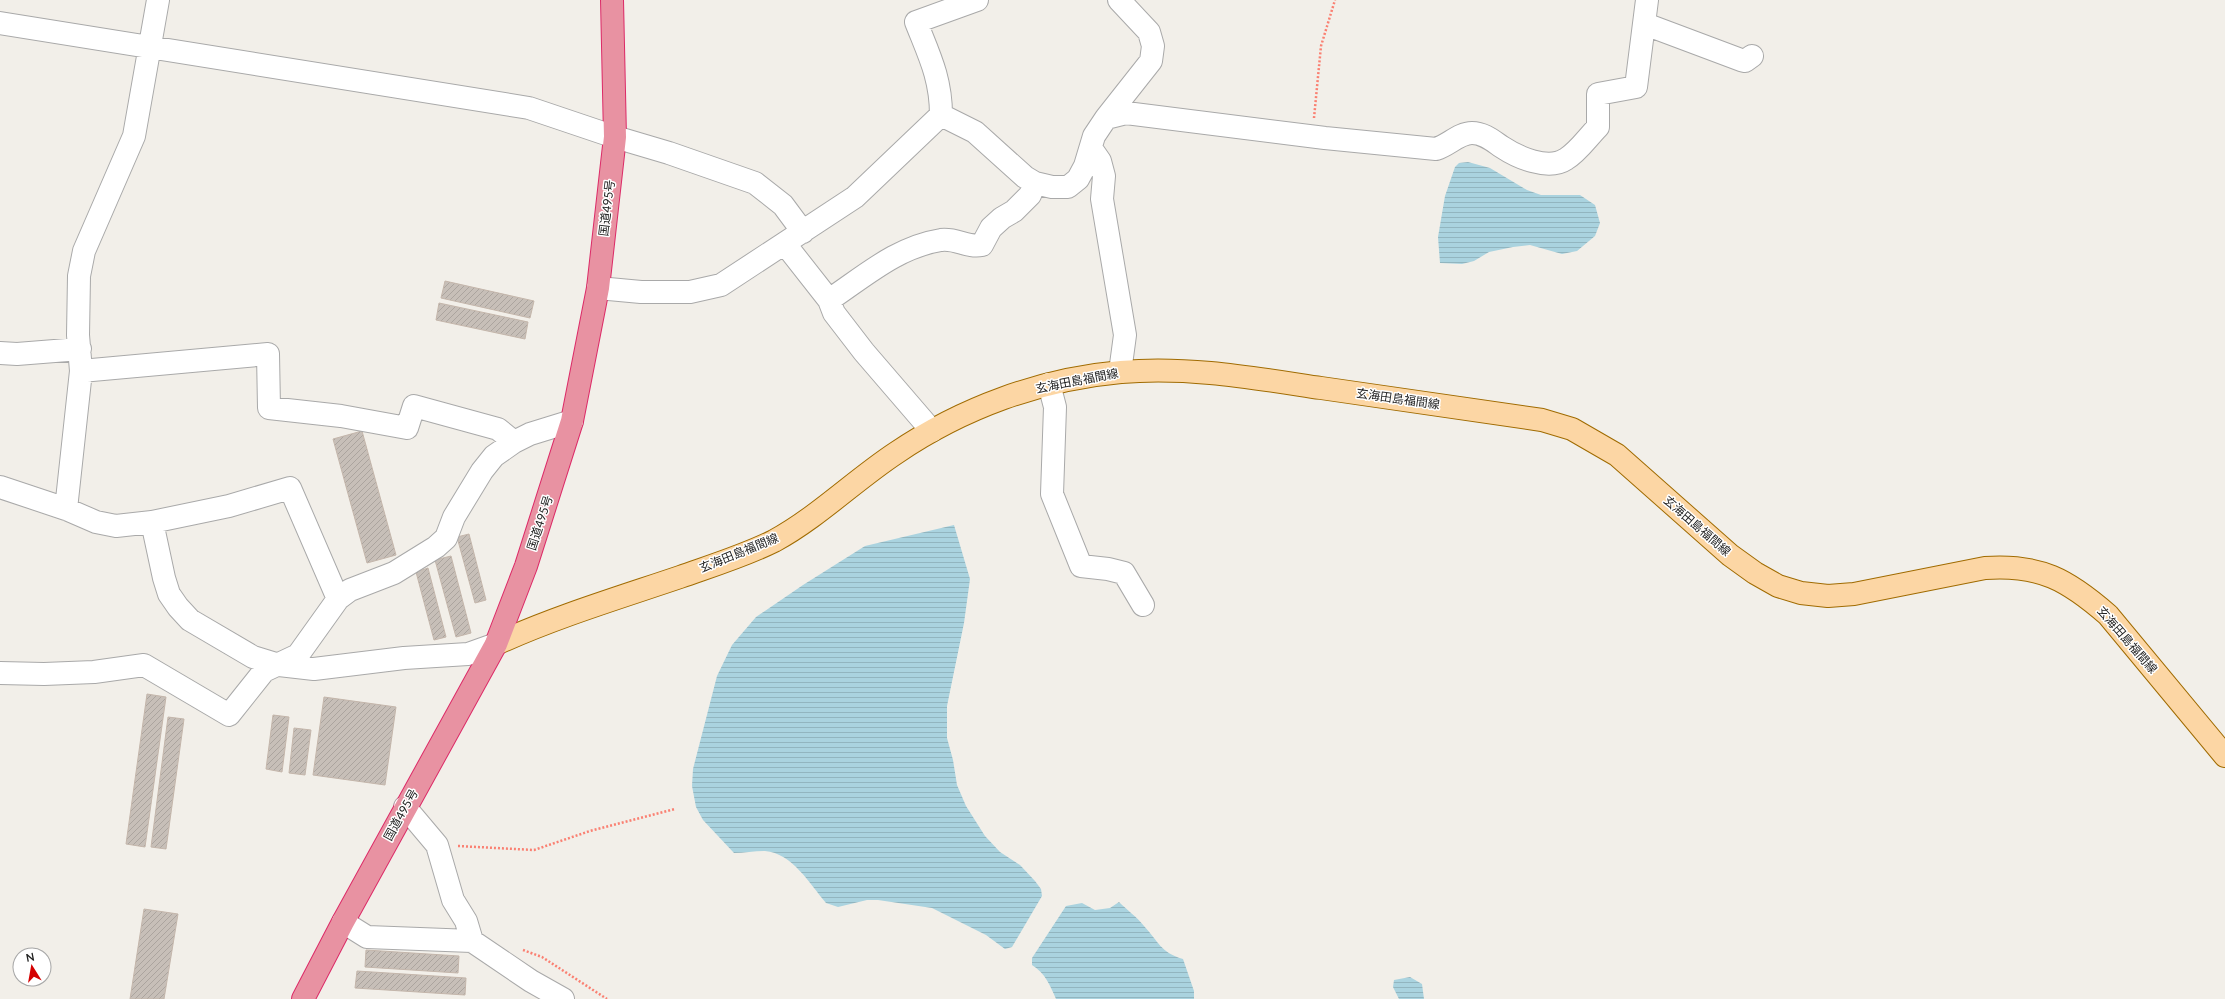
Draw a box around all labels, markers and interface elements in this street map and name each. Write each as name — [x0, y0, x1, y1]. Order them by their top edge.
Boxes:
street label: 国道495号 — [596, 179, 617, 237]
street label: 玄海田島福間線 — [1034, 365, 1120, 396]
street label: 玄海田島福間線 — [1355, 385, 1441, 412]
street label: 玄海田島福間線 — [1661, 492, 1734, 559]
street label: 国道495号 — [524, 493, 555, 552]
street label: 玄海田島福間線 — [697, 530, 781, 575]
street label: 玄海田島福間線 — [2094, 603, 2161, 676]
street label: 国道495号 — [380, 786, 421, 843]
north arrow — [12, 947, 52, 987]
text: N — [25, 950, 35, 964]

